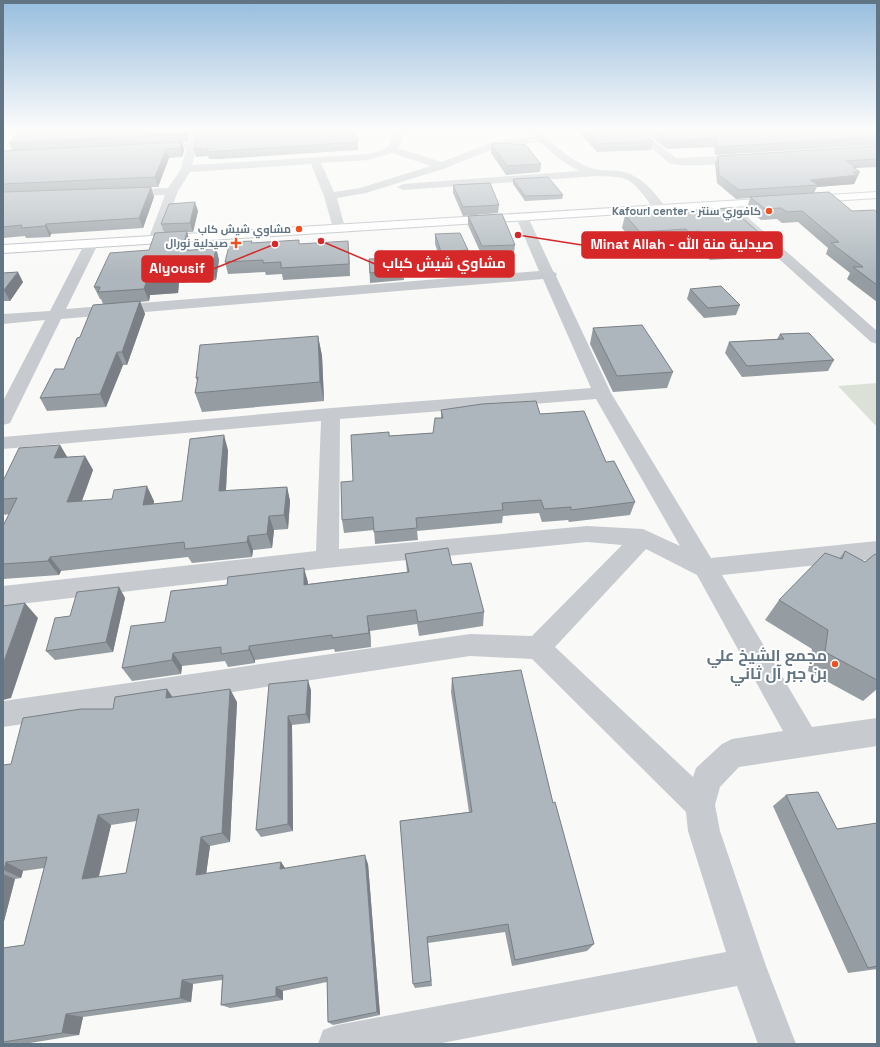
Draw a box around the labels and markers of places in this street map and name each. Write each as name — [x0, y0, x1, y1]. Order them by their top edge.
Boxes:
place label: Kafouri center - كافوري سنتر — [612, 204, 761, 221]
marker: Kafouri center - كافوري سنتر — [764, 206, 774, 216]
place label: مشاوي شيش كاب — [198, 222, 291, 239]
marker: مشاوي شيش كاب — [294, 224, 304, 234]
callout: Minat Allah - صيدلية منة الله — [582, 232, 782, 258]
place label: صيدلية نورال — [165, 236, 228, 251]
marker: صيدلية نورال — [231, 238, 241, 248]
callout: مشاوي شيش كباب — [375, 251, 514, 277]
callout: Alyousif — [142, 256, 213, 282]
place label: مجمع الشيخ علي بن جبر آل ثاني — [707, 645, 827, 686]
marker: مجمع الشيخ علي بن جبر آل ثاني — [830, 659, 840, 669]

